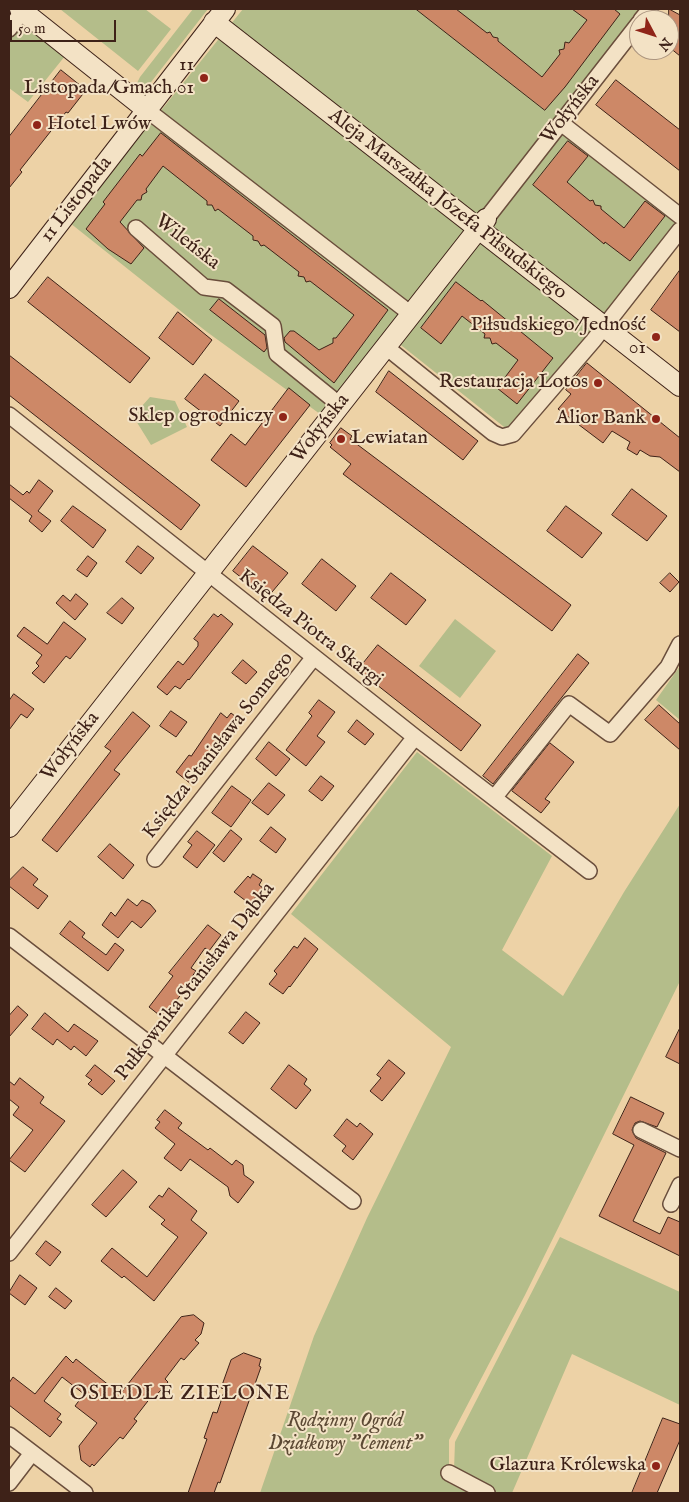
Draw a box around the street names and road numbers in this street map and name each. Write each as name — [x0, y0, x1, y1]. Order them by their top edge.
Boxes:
street label: Wołyńska — [537, 71, 605, 149]
street label: Aleja Marszałka Józefa Piłsudskiego — [323, 104, 571, 306]
street label: 11 Listopada — [36, 152, 118, 248]
street label: Wileńska — [150, 210, 224, 276]
street label: Wołyńska — [287, 390, 355, 468]
street label: Księdza Piotra Skargi — [233, 565, 387, 693]
street label: Księdza Stanisława Sonnego — [139, 648, 299, 844]
street label: Wołyńska — [37, 708, 105, 786]
street label: Pułkownika Stanisława Dąbka — [111, 878, 281, 1086]

